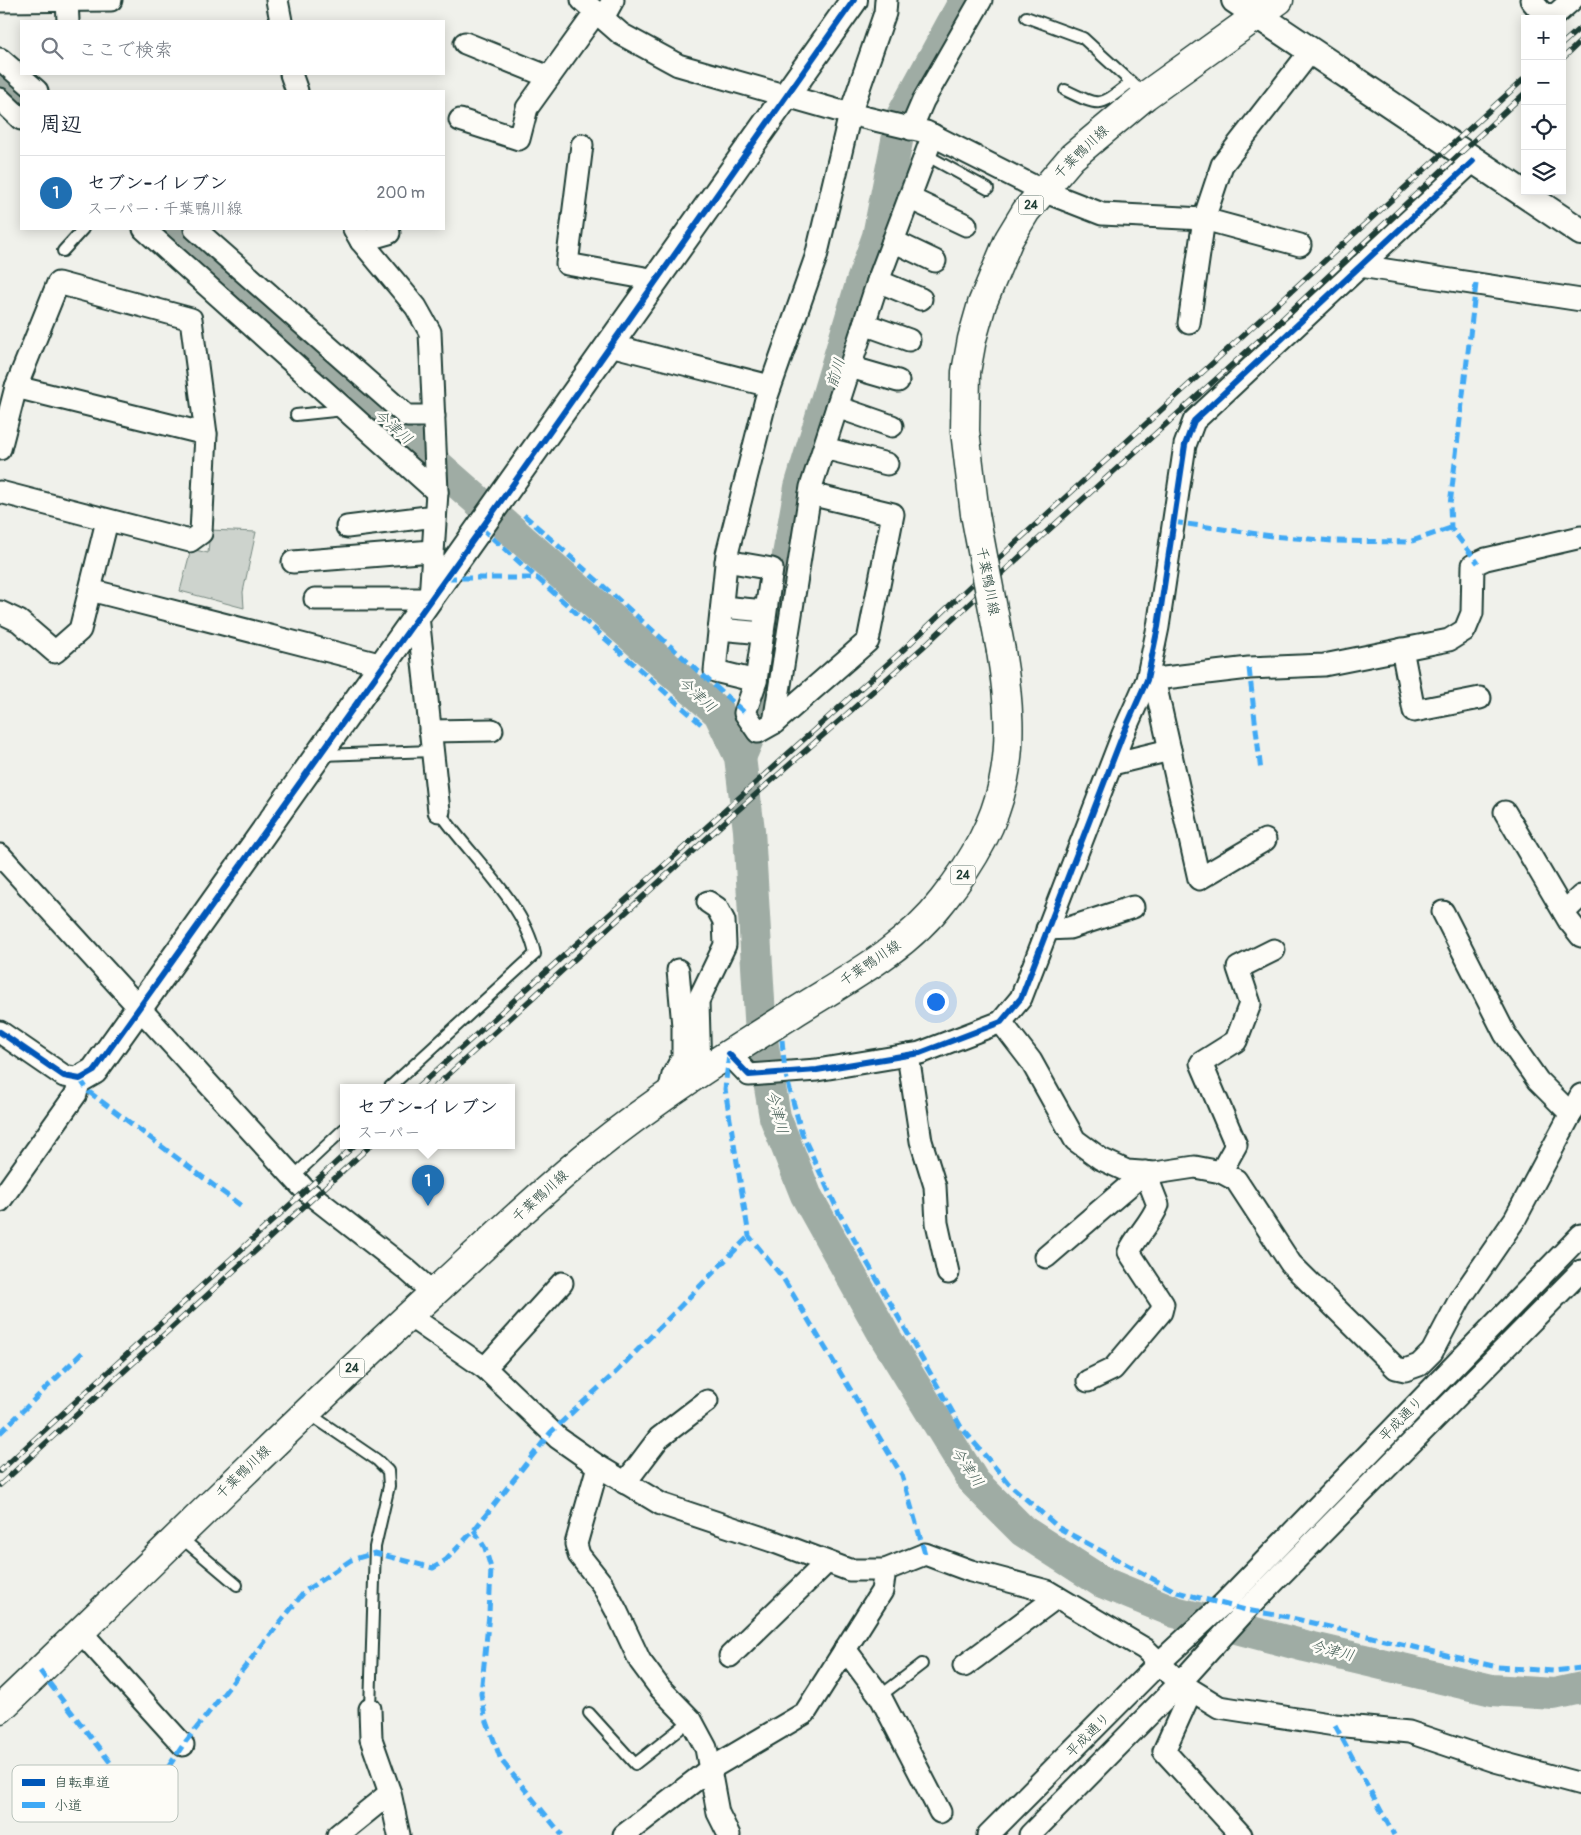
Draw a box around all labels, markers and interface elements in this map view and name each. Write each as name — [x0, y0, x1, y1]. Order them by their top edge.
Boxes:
map controls — [1521, 15, 1566, 195]
button: + — [1521, 15, 1566, 60]
search box — [20, 20, 445, 75]
icon: search — [38, 34, 66, 62]
text: ここで検索 — [78, 38, 173, 62]
button: − — [1521, 60, 1566, 105]
button: locate — [1521, 105, 1566, 150]
text: 周辺 — [40, 111, 82, 138]
street label: 千葉鴨川線 — [1050, 122, 1112, 182]
button: layers — [1521, 150, 1566, 195]
text: セブン-イレブン — [87, 171, 228, 195]
text: 1 — [53, 183, 59, 203]
text: 200 m — [377, 183, 425, 203]
road number: 24 — [1018, 196, 1044, 214]
text: スーパー · 千葉鴨川線 — [87, 199, 242, 219]
water label: 前川 — [823, 356, 849, 390]
water label: 今津川 — [370, 405, 416, 449]
street label: 千葉鴨川線 — [973, 545, 1003, 617]
water label: 今津川 — [674, 673, 720, 717]
road number: 24 — [950, 866, 976, 884]
street label: 千葉鴨川線 — [836, 936, 904, 990]
your location — [923, 989, 949, 1015]
popup — [340, 1084, 515, 1149]
water label: 今津川 — [762, 1088, 792, 1136]
text: セブン-イレブン — [357, 1095, 498, 1119]
text: スーパー — [357, 1123, 420, 1143]
pin: 1 — [412, 1165, 444, 1206]
street label: 千葉鴨川線 — [508, 1166, 572, 1226]
road number: 24 — [340, 1359, 364, 1378]
street label: 平成通り — [1375, 1393, 1427, 1445]
street label: 千葉鴨川線 — [212, 1442, 274, 1502]
water label: 今津川 — [946, 1443, 988, 1491]
water label: 今津川 — [1308, 1636, 1356, 1666]
street label: 平成通り — [1062, 1709, 1114, 1761]
legend — [12, 1765, 178, 1822]
text: 自転車道 — [54, 1774, 110, 1791]
text: 小道 — [54, 1797, 82, 1814]

